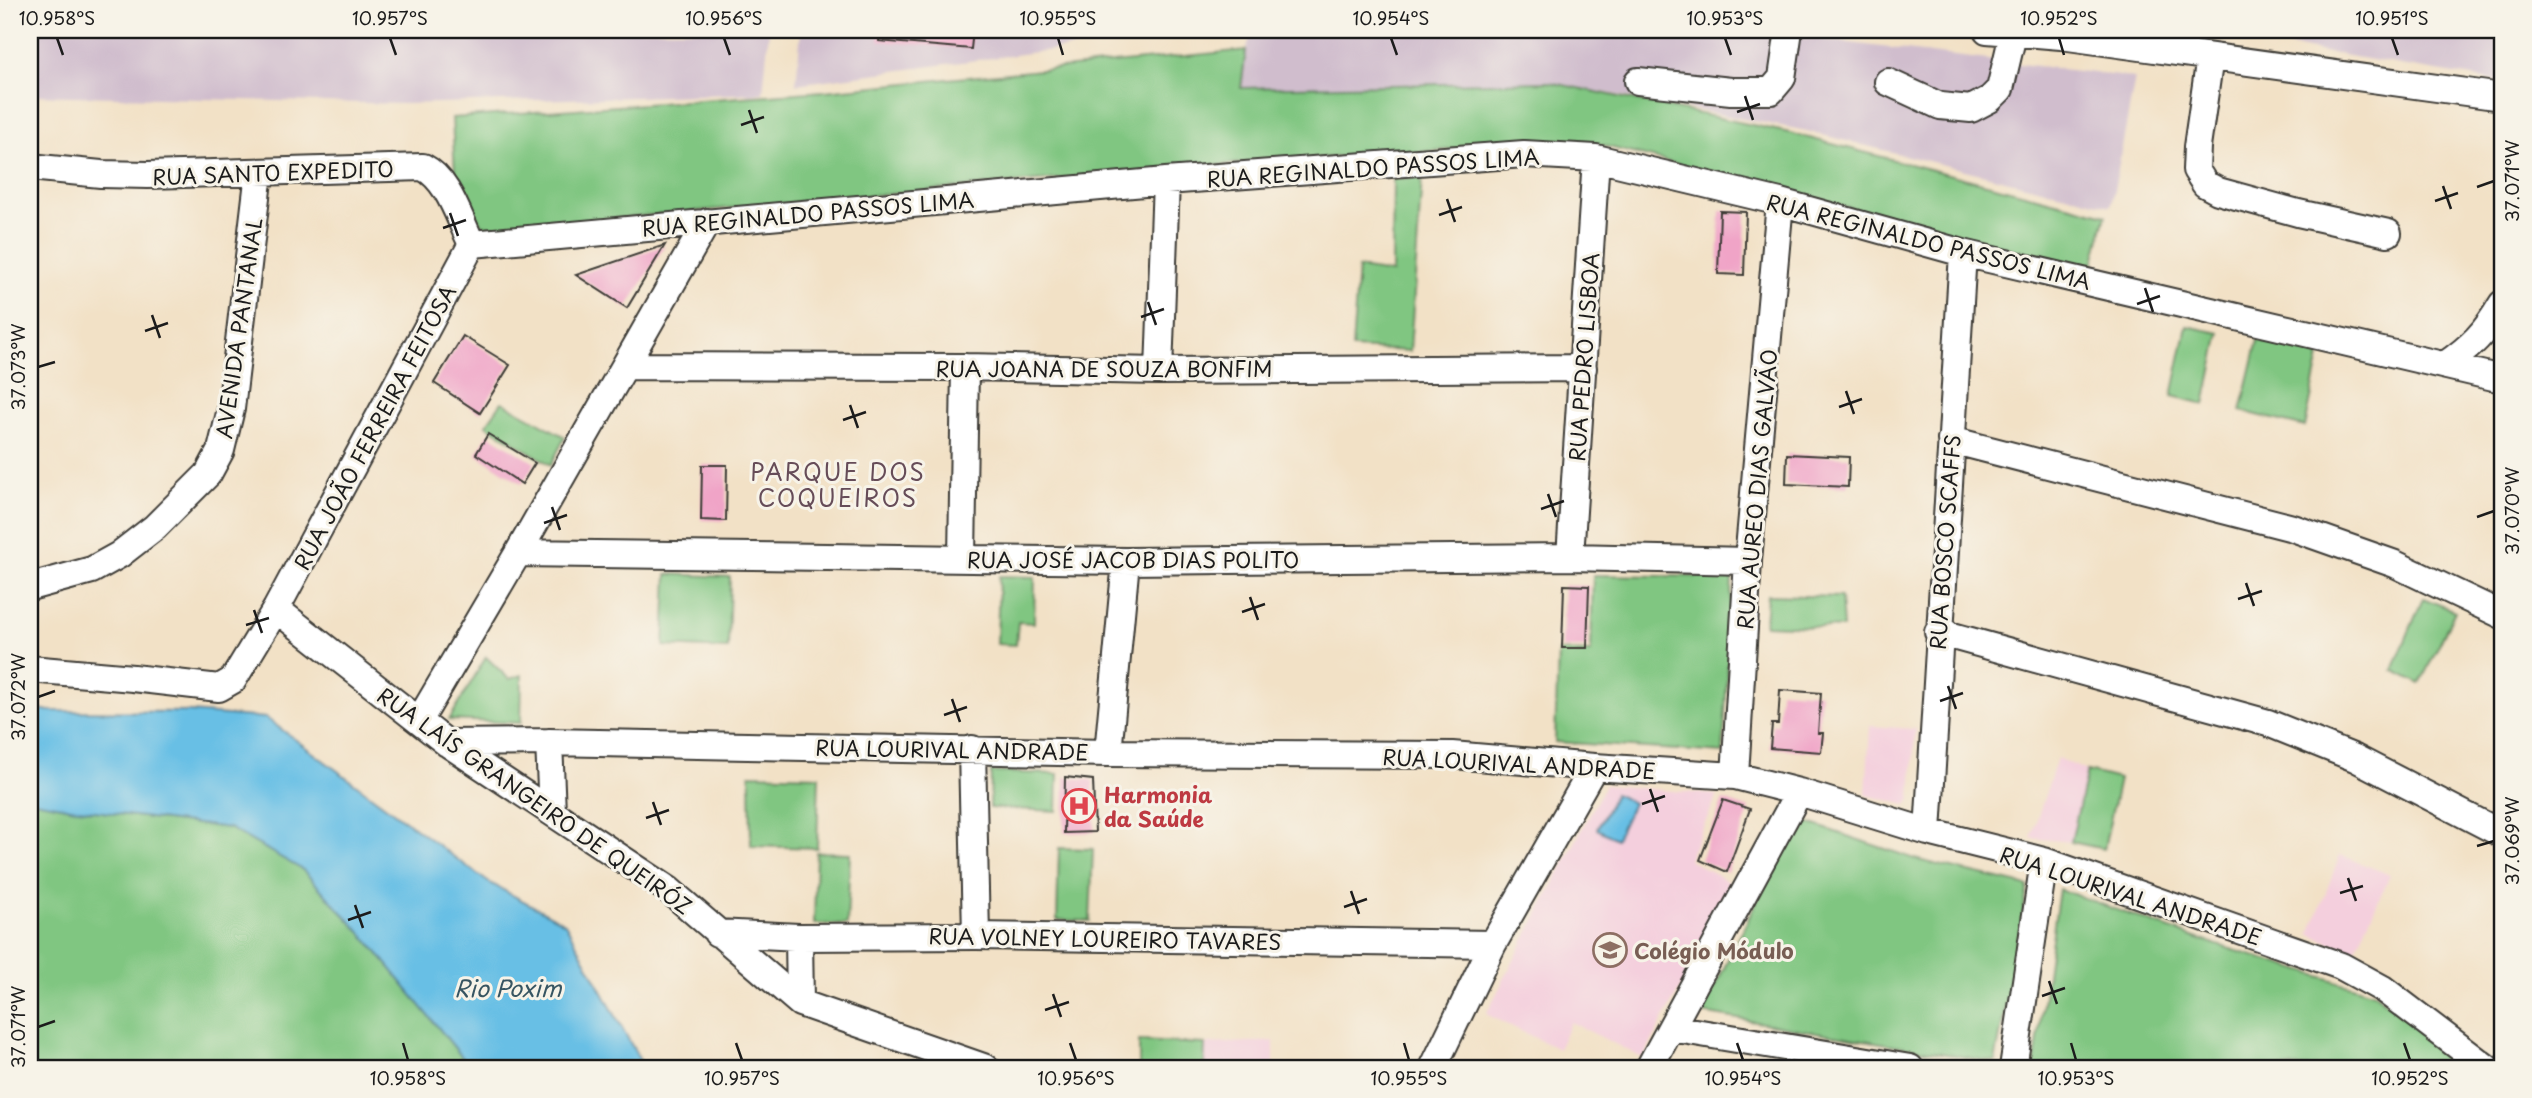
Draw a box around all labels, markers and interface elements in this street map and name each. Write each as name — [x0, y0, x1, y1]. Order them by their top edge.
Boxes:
text: 10.958°S — [19, 4, 95, 31]
text: 10.957°S — [352, 4, 428, 31]
text: 10.956°S — [685, 4, 763, 31]
text: 10.955°S — [1019, 4, 1097, 31]
text: 10.954°S — [1352, 4, 1430, 31]
text: 10.953°S — [1687, 4, 1763, 31]
text: 10.952°S — [2020, 4, 2098, 31]
text: 10.951°S — [2355, 4, 2429, 31]
street label: RUA REGINALDO PASSOS LIMA — [1205, 139, 1541, 195]
text: 37.071°W — [2498, 139, 2525, 222]
street label: RUA SANTO EXPEDITO — [152, 152, 394, 192]
street label: RUA REGINALDO PASSOS LIMA — [640, 183, 976, 243]
street label: RUA REGINALDO PASSOS LIMA — [1763, 185, 2095, 297]
street label: AVENIDA PANTANAL — [207, 215, 269, 440]
street label: RUA PEDRO LISBOA — [1560, 251, 1606, 463]
street label: RUA JOÃO FERREIRA FEITOSA — [285, 279, 463, 575]
text: 37.073°W — [4, 323, 31, 410]
street label: RUA AUREO DIAS GALVÃO — [1728, 347, 1784, 631]
street label: RUA JOANA DE SOUZA BONFIM — [935, 352, 1273, 384]
street label: RUA BOSCO SCAFFS — [1921, 433, 1967, 651]
district label: PARQUE DOS COQUEIROS — [750, 454, 926, 515]
text: 37.070°W — [2498, 466, 2525, 555]
street label: RUA JOSÉ JACOB DIAS POLITO — [967, 543, 1299, 575]
text: 37.072°W — [4, 653, 31, 741]
street label: RUA LAÍS GRANGEIRO DE QUEIRÓZ — [371, 679, 699, 921]
street label: RUA LOURIVAL ANDRADE — [815, 731, 1089, 767]
street label: RUA LOURIVAL ANDRADE — [1382, 740, 1656, 786]
place label: Harmonia da Saúde — [1104, 778, 1213, 834]
hospital icon: Harmonia da Saúde — [1060, 787, 1098, 825]
text: 37.069°W — [2498, 796, 2525, 885]
street label: RUA LOURIVAL ANDRADE — [1996, 838, 2266, 952]
street label: RUA VOLNEY LOUREIRO TAVARES — [928, 919, 1282, 957]
school or university icon: Colégio Módulo — [1591, 931, 1629, 969]
place label: Colégio Módulo — [1634, 934, 1794, 966]
water label: Rio Poxim — [454, 970, 563, 1005]
text: 37.071°W — [4, 985, 31, 1068]
text: 10.958°S — [370, 1064, 446, 1091]
text: 10.957°S — [704, 1064, 780, 1091]
text: 10.956°S — [1037, 1064, 1115, 1091]
text: 10.955°S — [1370, 1064, 1448, 1091]
text: 10.954°S — [1704, 1064, 1782, 1091]
text: 10.953°S — [2038, 1064, 2114, 1091]
text: 10.952°S — [2371, 1064, 2449, 1091]

